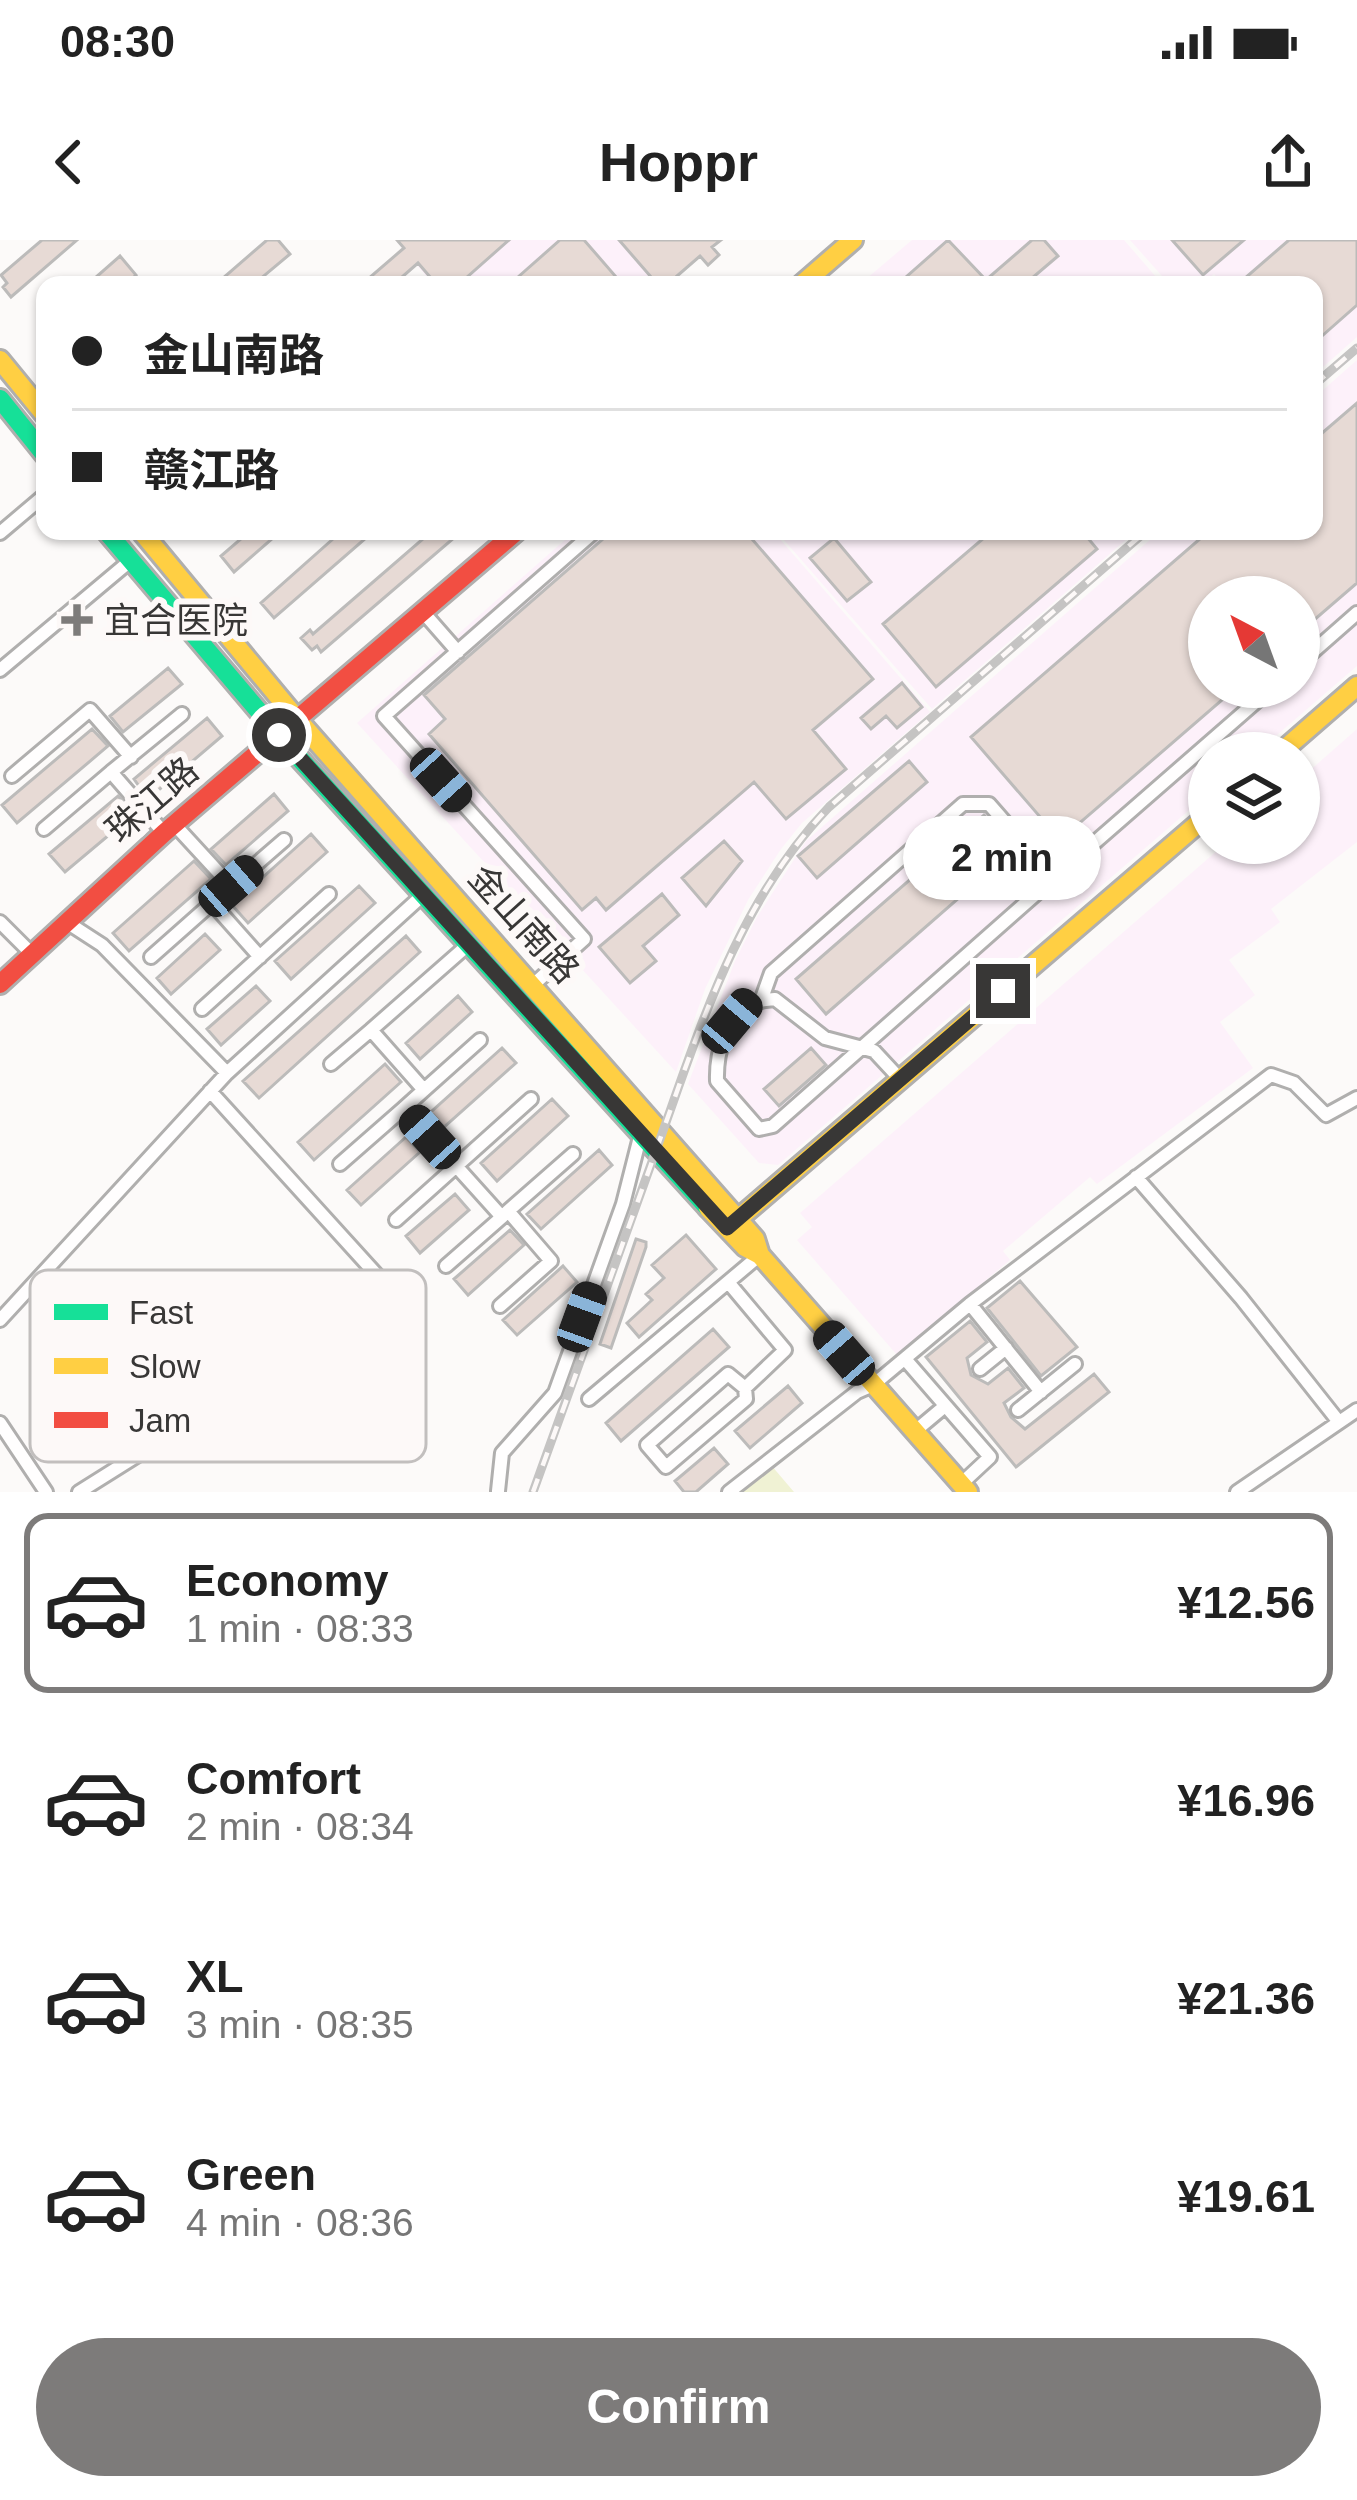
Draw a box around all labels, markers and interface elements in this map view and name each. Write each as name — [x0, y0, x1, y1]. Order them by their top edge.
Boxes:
text: 08:30 — [60, 16, 175, 67]
icon: back — [36, 129, 102, 195]
icon: share — [1255, 129, 1321, 195]
text: Hoppr — [599, 132, 758, 192]
text: 金山南路 — [144, 330, 324, 381]
text: 赣江路 — [144, 445, 279, 496]
north arrow — [1188, 576, 1320, 708]
map controls — [1188, 576, 1320, 864]
place label: 宜合医院 — [104, 600, 248, 641]
marker: 宜合医院 — [61, 604, 93, 636]
route start — [252, 708, 306, 762]
button: layers — [1188, 732, 1320, 864]
car — [404, 741, 478, 819]
street label: 珠江路 — [98, 749, 206, 851]
callout: 2 min — [904, 817, 1102, 901]
text: 2 min — [951, 836, 1053, 879]
car — [192, 849, 270, 923]
street label: 金山南路 — [461, 857, 587, 991]
route end — [976, 964, 1030, 1018]
car — [695, 982, 769, 1060]
car — [393, 1098, 467, 1176]
legend — [30, 1270, 426, 1462]
car — [553, 1277, 611, 1357]
text: Fast — [129, 1294, 193, 1331]
car — [807, 1314, 881, 1392]
text: Slow — [129, 1348, 201, 1385]
text: Jam — [129, 1402, 191, 1439]
icon: car — [42, 1549, 150, 1657]
text: Economy — [186, 1555, 389, 1606]
text: ¥12.56 — [1177, 1577, 1315, 1628]
text: 1 min · 08:33 — [186, 1607, 414, 1650]
icon: car — [42, 1747, 150, 1855]
text: Comfort — [186, 1753, 361, 1804]
text: ¥16.96 — [1177, 1775, 1315, 1826]
text: 2 min · 08:34 — [186, 1805, 414, 1848]
icon: car — [42, 1945, 150, 2053]
text: XL — [186, 1951, 244, 2002]
text: ¥21.36 — [1177, 1973, 1315, 2024]
text: 3 min · 08:35 — [186, 2003, 414, 2046]
icon: car — [42, 2143, 150, 2251]
text: Green — [186, 2149, 316, 2200]
text: ¥19.61 — [1177, 2171, 1315, 2222]
text: 4 min · 08:36 — [186, 2201, 414, 2244]
button: Confirm — [36, 2338, 1321, 2476]

